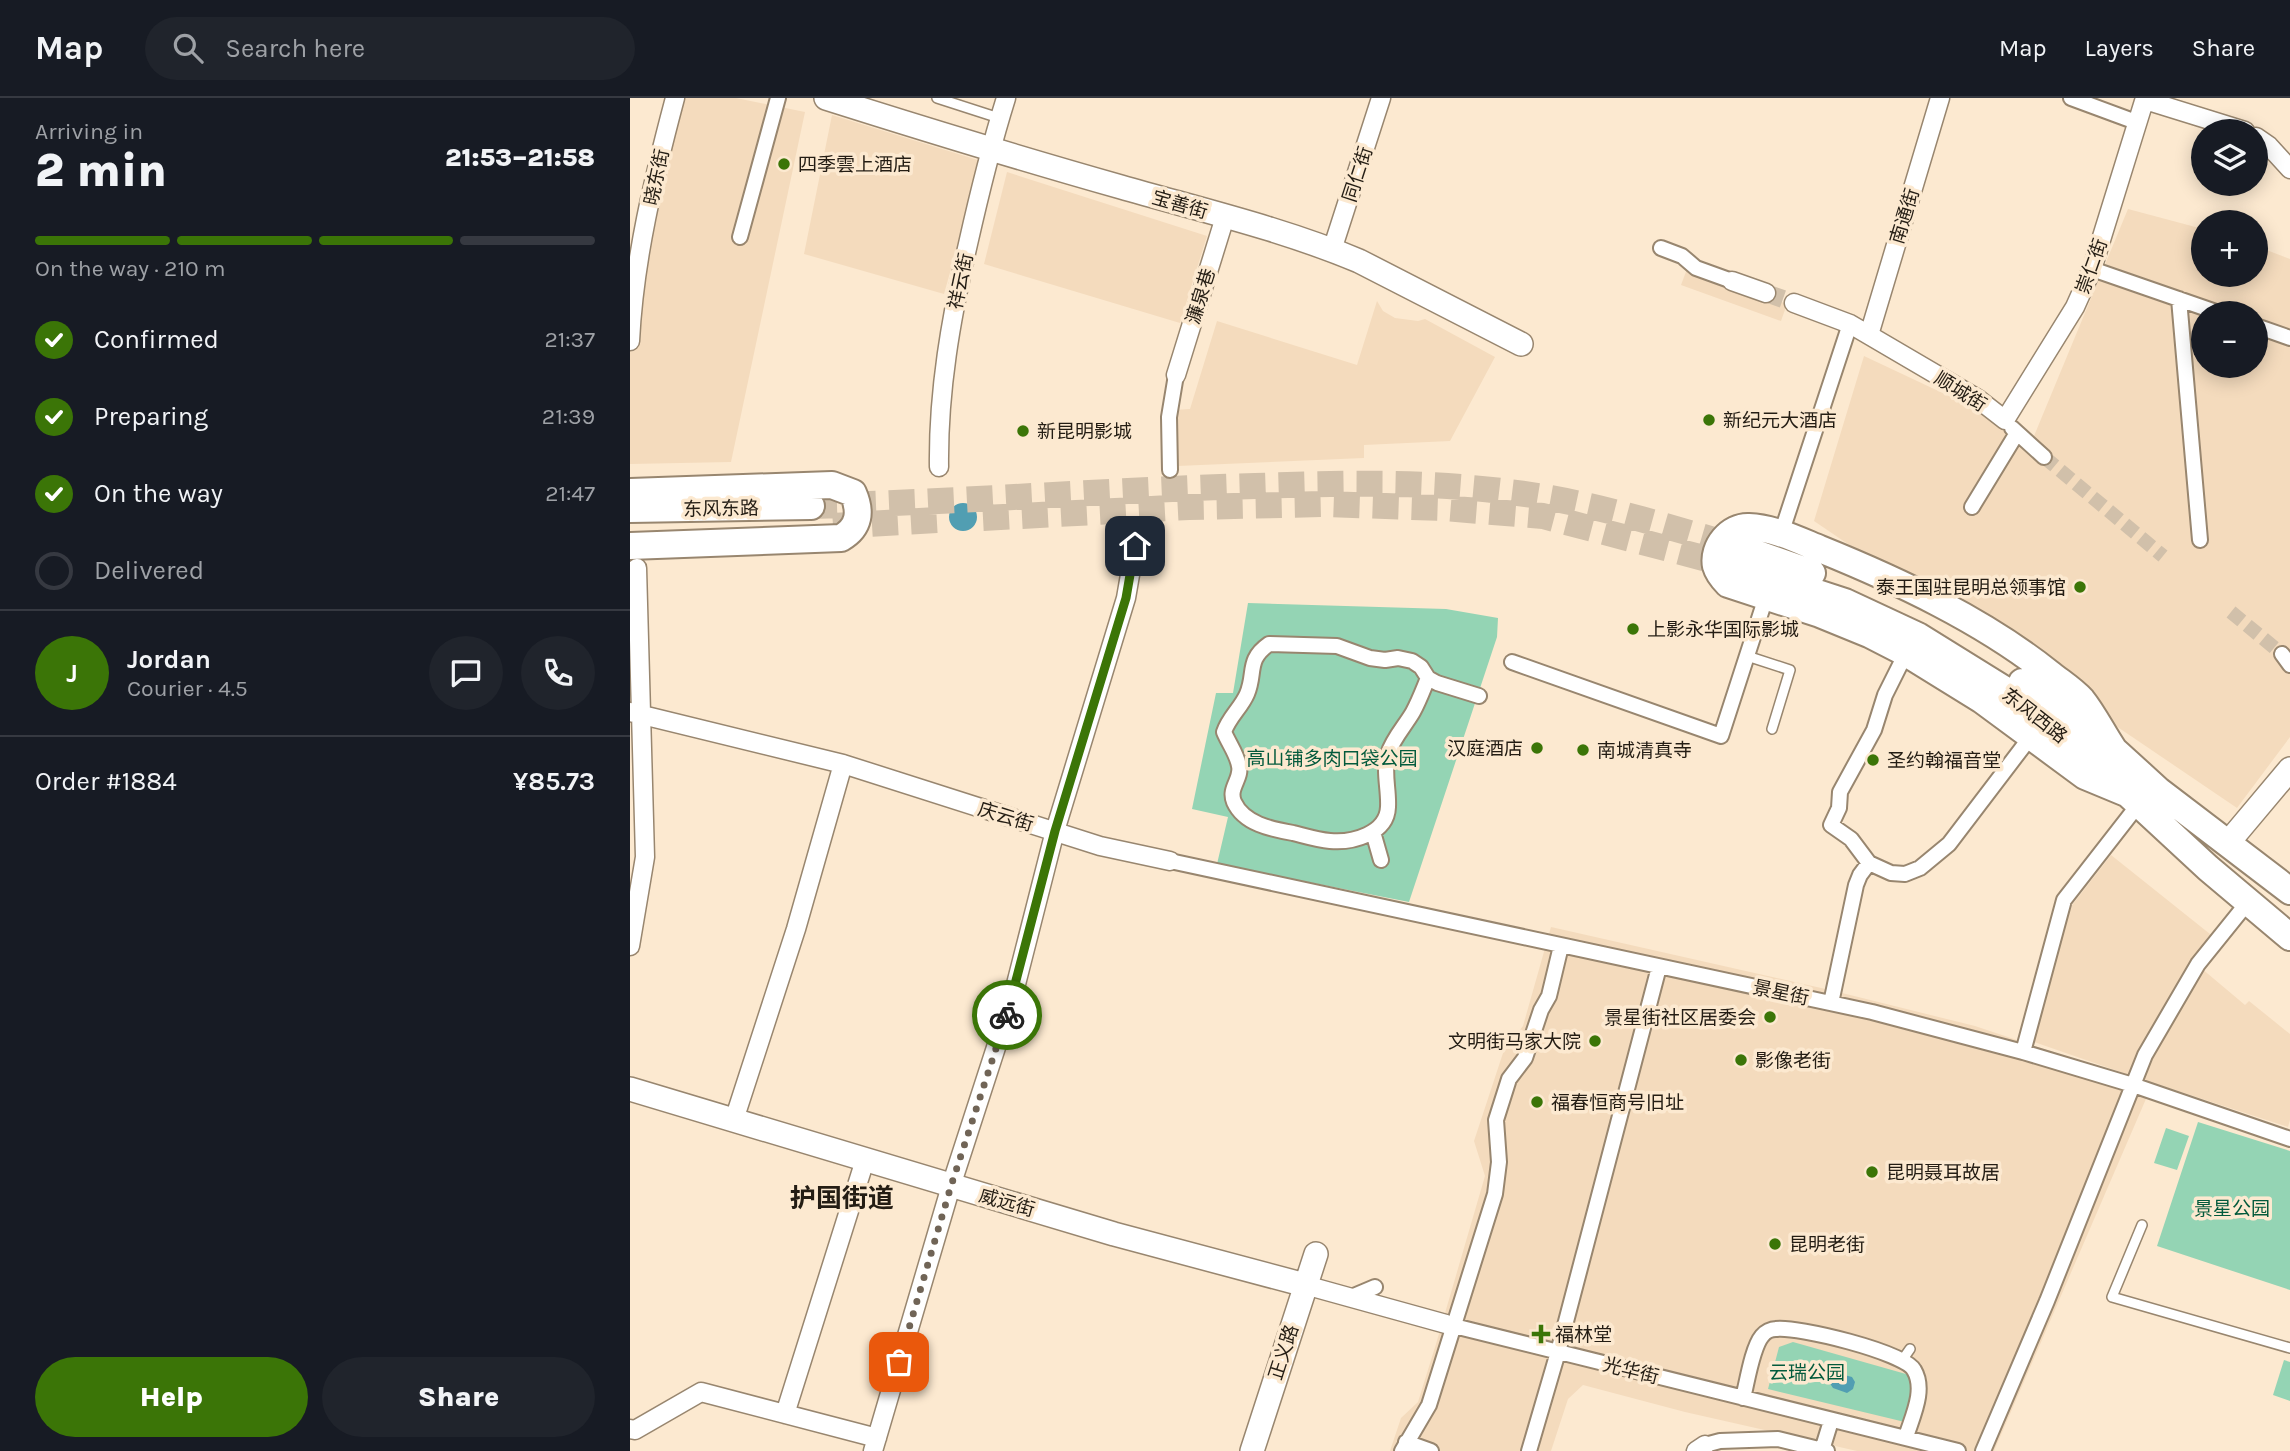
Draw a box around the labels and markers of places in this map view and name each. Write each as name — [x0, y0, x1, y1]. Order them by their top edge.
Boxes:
place label: 四季雲上酒店 — [798, 154, 912, 176]
marker: 四季雲上酒店 — [776, 156, 792, 172]
place label: 新纪元大酒店 — [1723, 410, 1837, 432]
marker: 新纪元大酒店 — [1701, 412, 1717, 428]
place label: 新昆明影城 — [1037, 421, 1132, 443]
marker: 新昆明影城 — [1015, 423, 1031, 439]
pin — [1105, 516, 1165, 576]
place label: 泰王国驻昆明总领事馆 — [1876, 577, 2066, 599]
marker: 泰王国驻昆明总领事馆 — [2072, 579, 2088, 595]
place label: 上影永华国际影城 — [1647, 619, 1799, 641]
marker: 上影永华国际影城 — [1625, 621, 1641, 637]
place label: 汉庭酒店 — [1447, 738, 1523, 760]
marker: 汉庭酒店 — [1529, 740, 1545, 756]
place label: 南城清真寺 — [1597, 740, 1692, 762]
marker: 南城清真寺 — [1575, 742, 1591, 758]
place label: 圣约翰福音堂 — [1887, 750, 2001, 772]
marker: 圣约翰福音堂 — [1865, 752, 1881, 768]
place label: 景星街社区居委会 — [1604, 1007, 1756, 1029]
marker: 景星街社区居委会 — [1762, 1009, 1778, 1025]
place label: 文明街马家大院 — [1448, 1031, 1581, 1053]
marker: 文明街马家大院 — [1587, 1033, 1603, 1049]
place label: 影像老街 — [1755, 1050, 1831, 1072]
marker: 影像老街 — [1733, 1052, 1749, 1068]
place label: 福春恒商号旧址 — [1551, 1092, 1684, 1114]
marker: 福春恒商号旧址 — [1529, 1094, 1545, 1110]
place label: 昆明聂耳故居 — [1886, 1162, 2000, 1184]
marker: 昆明聂耳故居 — [1864, 1164, 1880, 1180]
place label: 昆明老街 — [1789, 1234, 1865, 1256]
marker: 昆明老街 — [1767, 1236, 1783, 1252]
place label: 福林堂 — [1555, 1324, 1612, 1346]
marker: 福林堂 — [1533, 1326, 1549, 1342]
pin — [869, 1332, 929, 1392]

